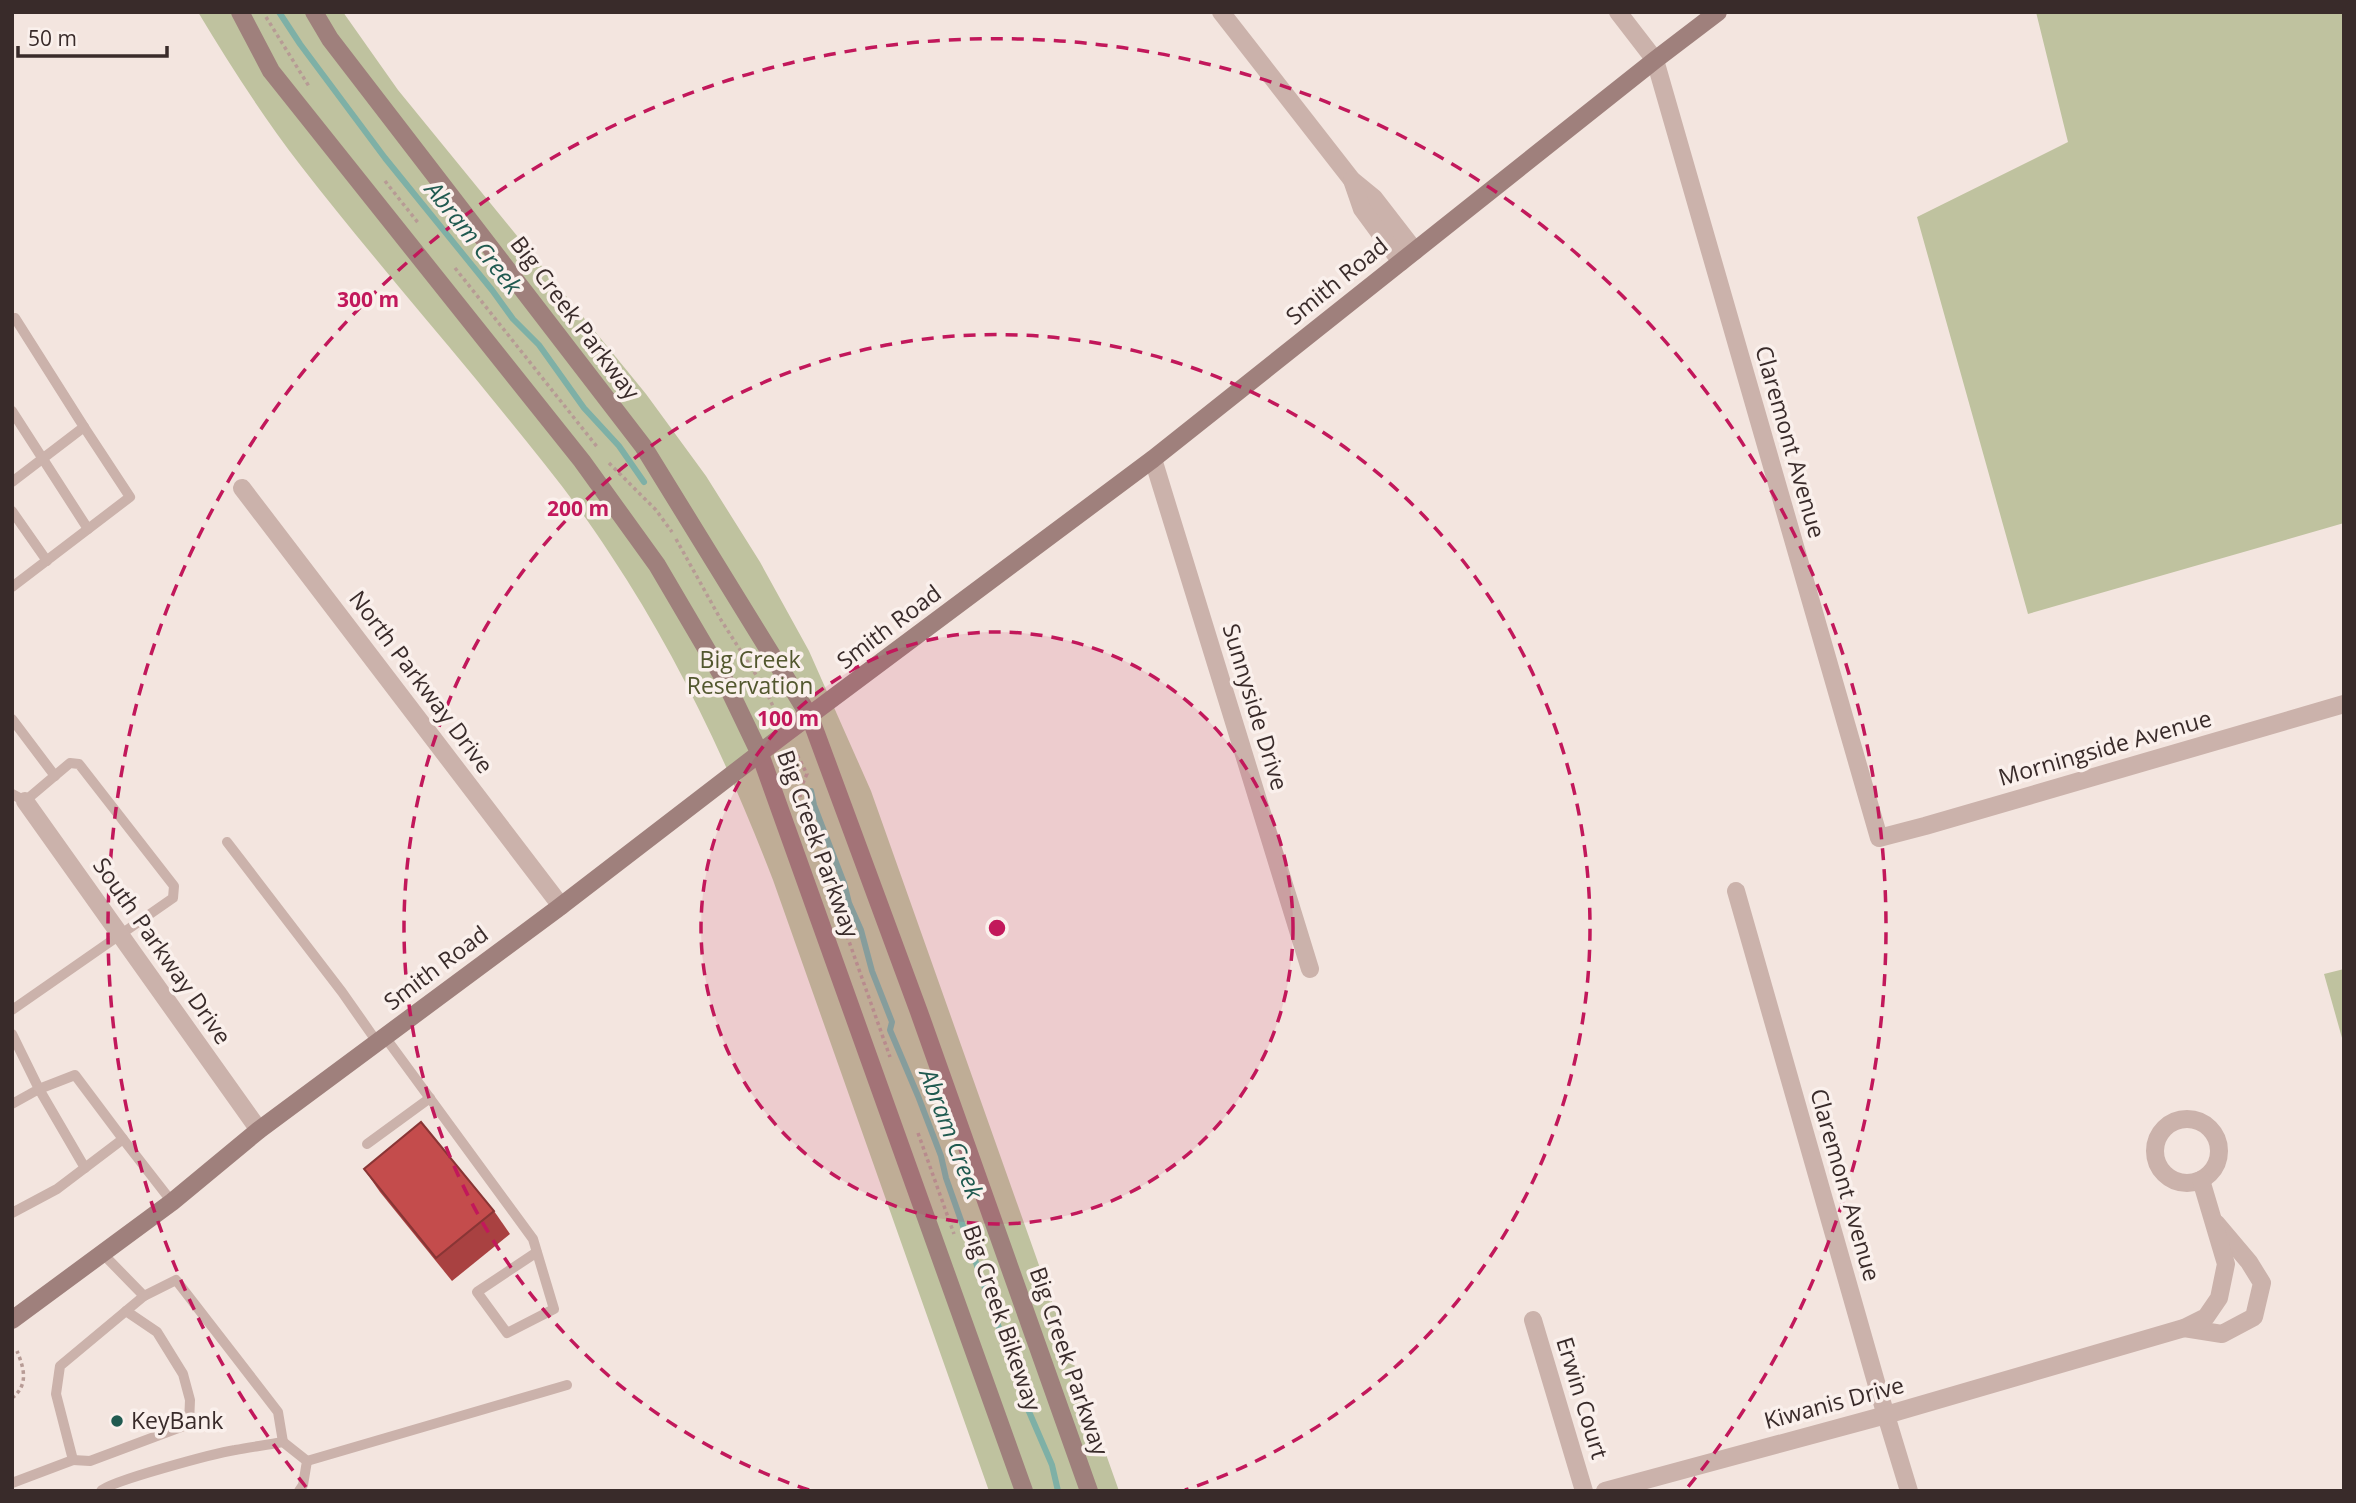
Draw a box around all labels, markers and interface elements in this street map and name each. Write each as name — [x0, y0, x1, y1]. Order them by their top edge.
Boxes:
scale bar — [18, 14, 166, 58]
text: 50 m — [28, 24, 77, 52]
water label: Abram Creek — [417, 172, 531, 302]
street label: Big Creek Parkway — [504, 229, 648, 406]
street label: Smith Road — [1279, 229, 1394, 331]
text: 300 m — [337, 285, 399, 313]
street label: Claremont Avenue — [1748, 342, 1834, 542]
text: 200 m — [547, 494, 609, 522]
street label: Smith Road — [830, 576, 947, 676]
street label: North Parkway Drive — [342, 583, 501, 779]
street label: Sunnyside Drive — [1215, 620, 1296, 794]
park label: Big Creek Reservation — [687, 643, 813, 701]
street label: Morningside Avenue — [1994, 701, 2215, 793]
text: 100 m — [757, 704, 819, 732]
street label: Big Creek Parkway — [770, 746, 868, 942]
street label: South Parkway Drive — [86, 851, 239, 1050]
centre of rings — [985, 916, 1009, 940]
street label: Smith Road — [377, 917, 494, 1017]
water label: Abram Creek — [912, 1062, 993, 1204]
street label: Claremont Avenue — [1803, 1085, 1889, 1285]
street label: Big Creek Bikeway — [956, 1220, 1050, 1415]
street label: Big Creek Parkway — [1023, 1262, 1117, 1460]
street label: Erwin Court — [1549, 1333, 1617, 1463]
street label: Kiwanis Drive — [1760, 1368, 1907, 1436]
place label: KeyBank — [131, 1404, 223, 1436]
marker: KeyBank — [109, 1413, 125, 1429]

